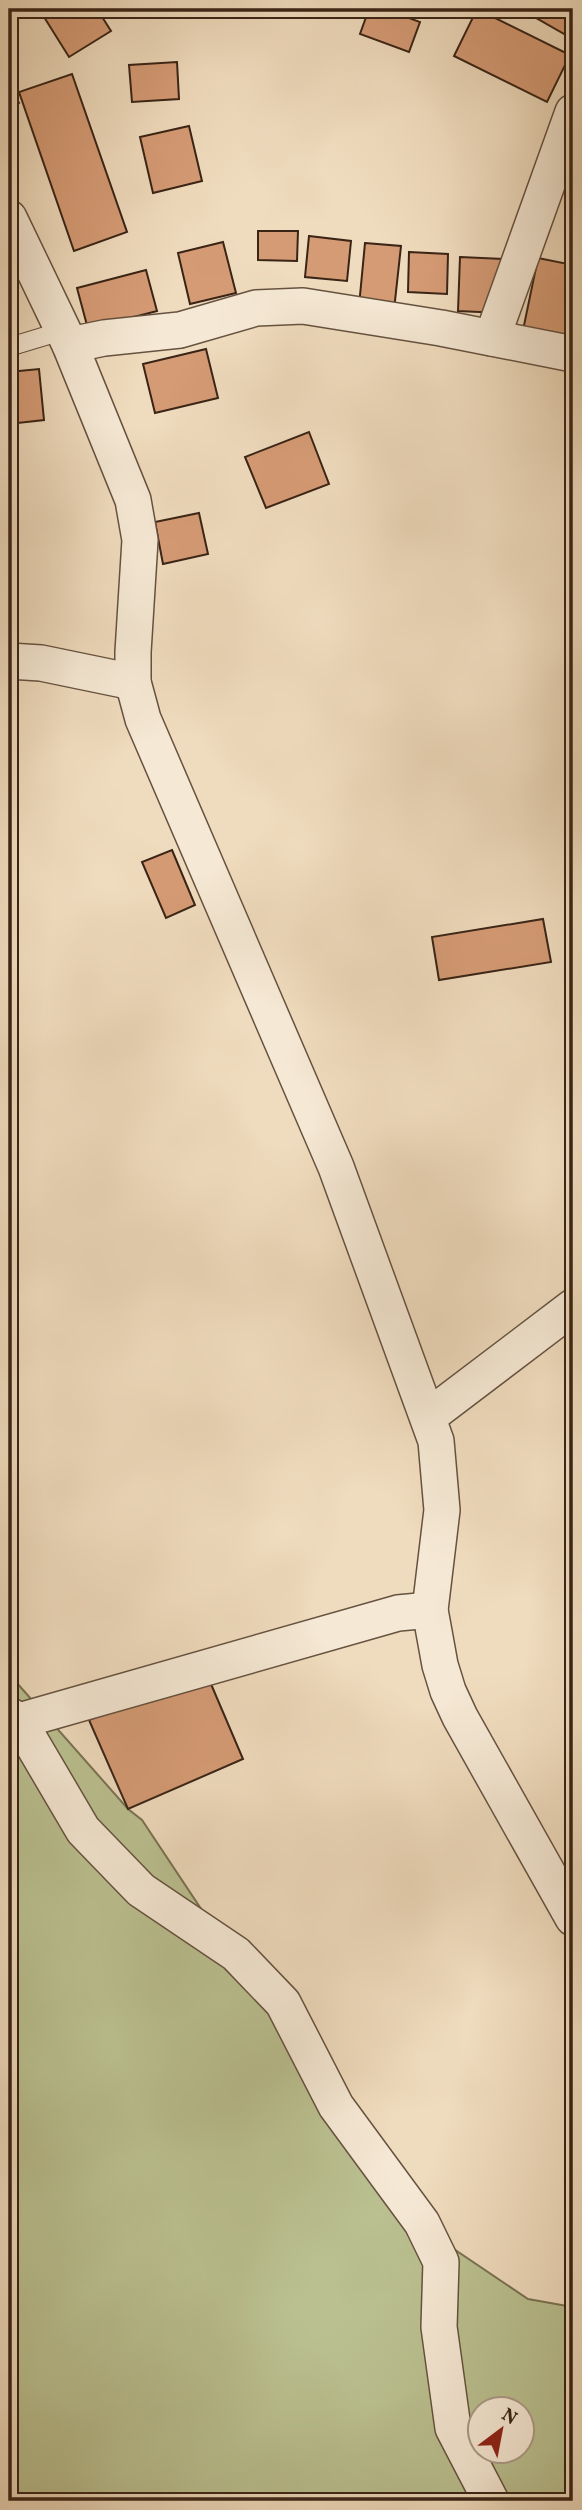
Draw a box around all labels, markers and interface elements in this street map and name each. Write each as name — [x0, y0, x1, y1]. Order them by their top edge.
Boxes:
north arrow — [466, 2394, 536, 2464]
text: N — [496, 2403, 522, 2432]

